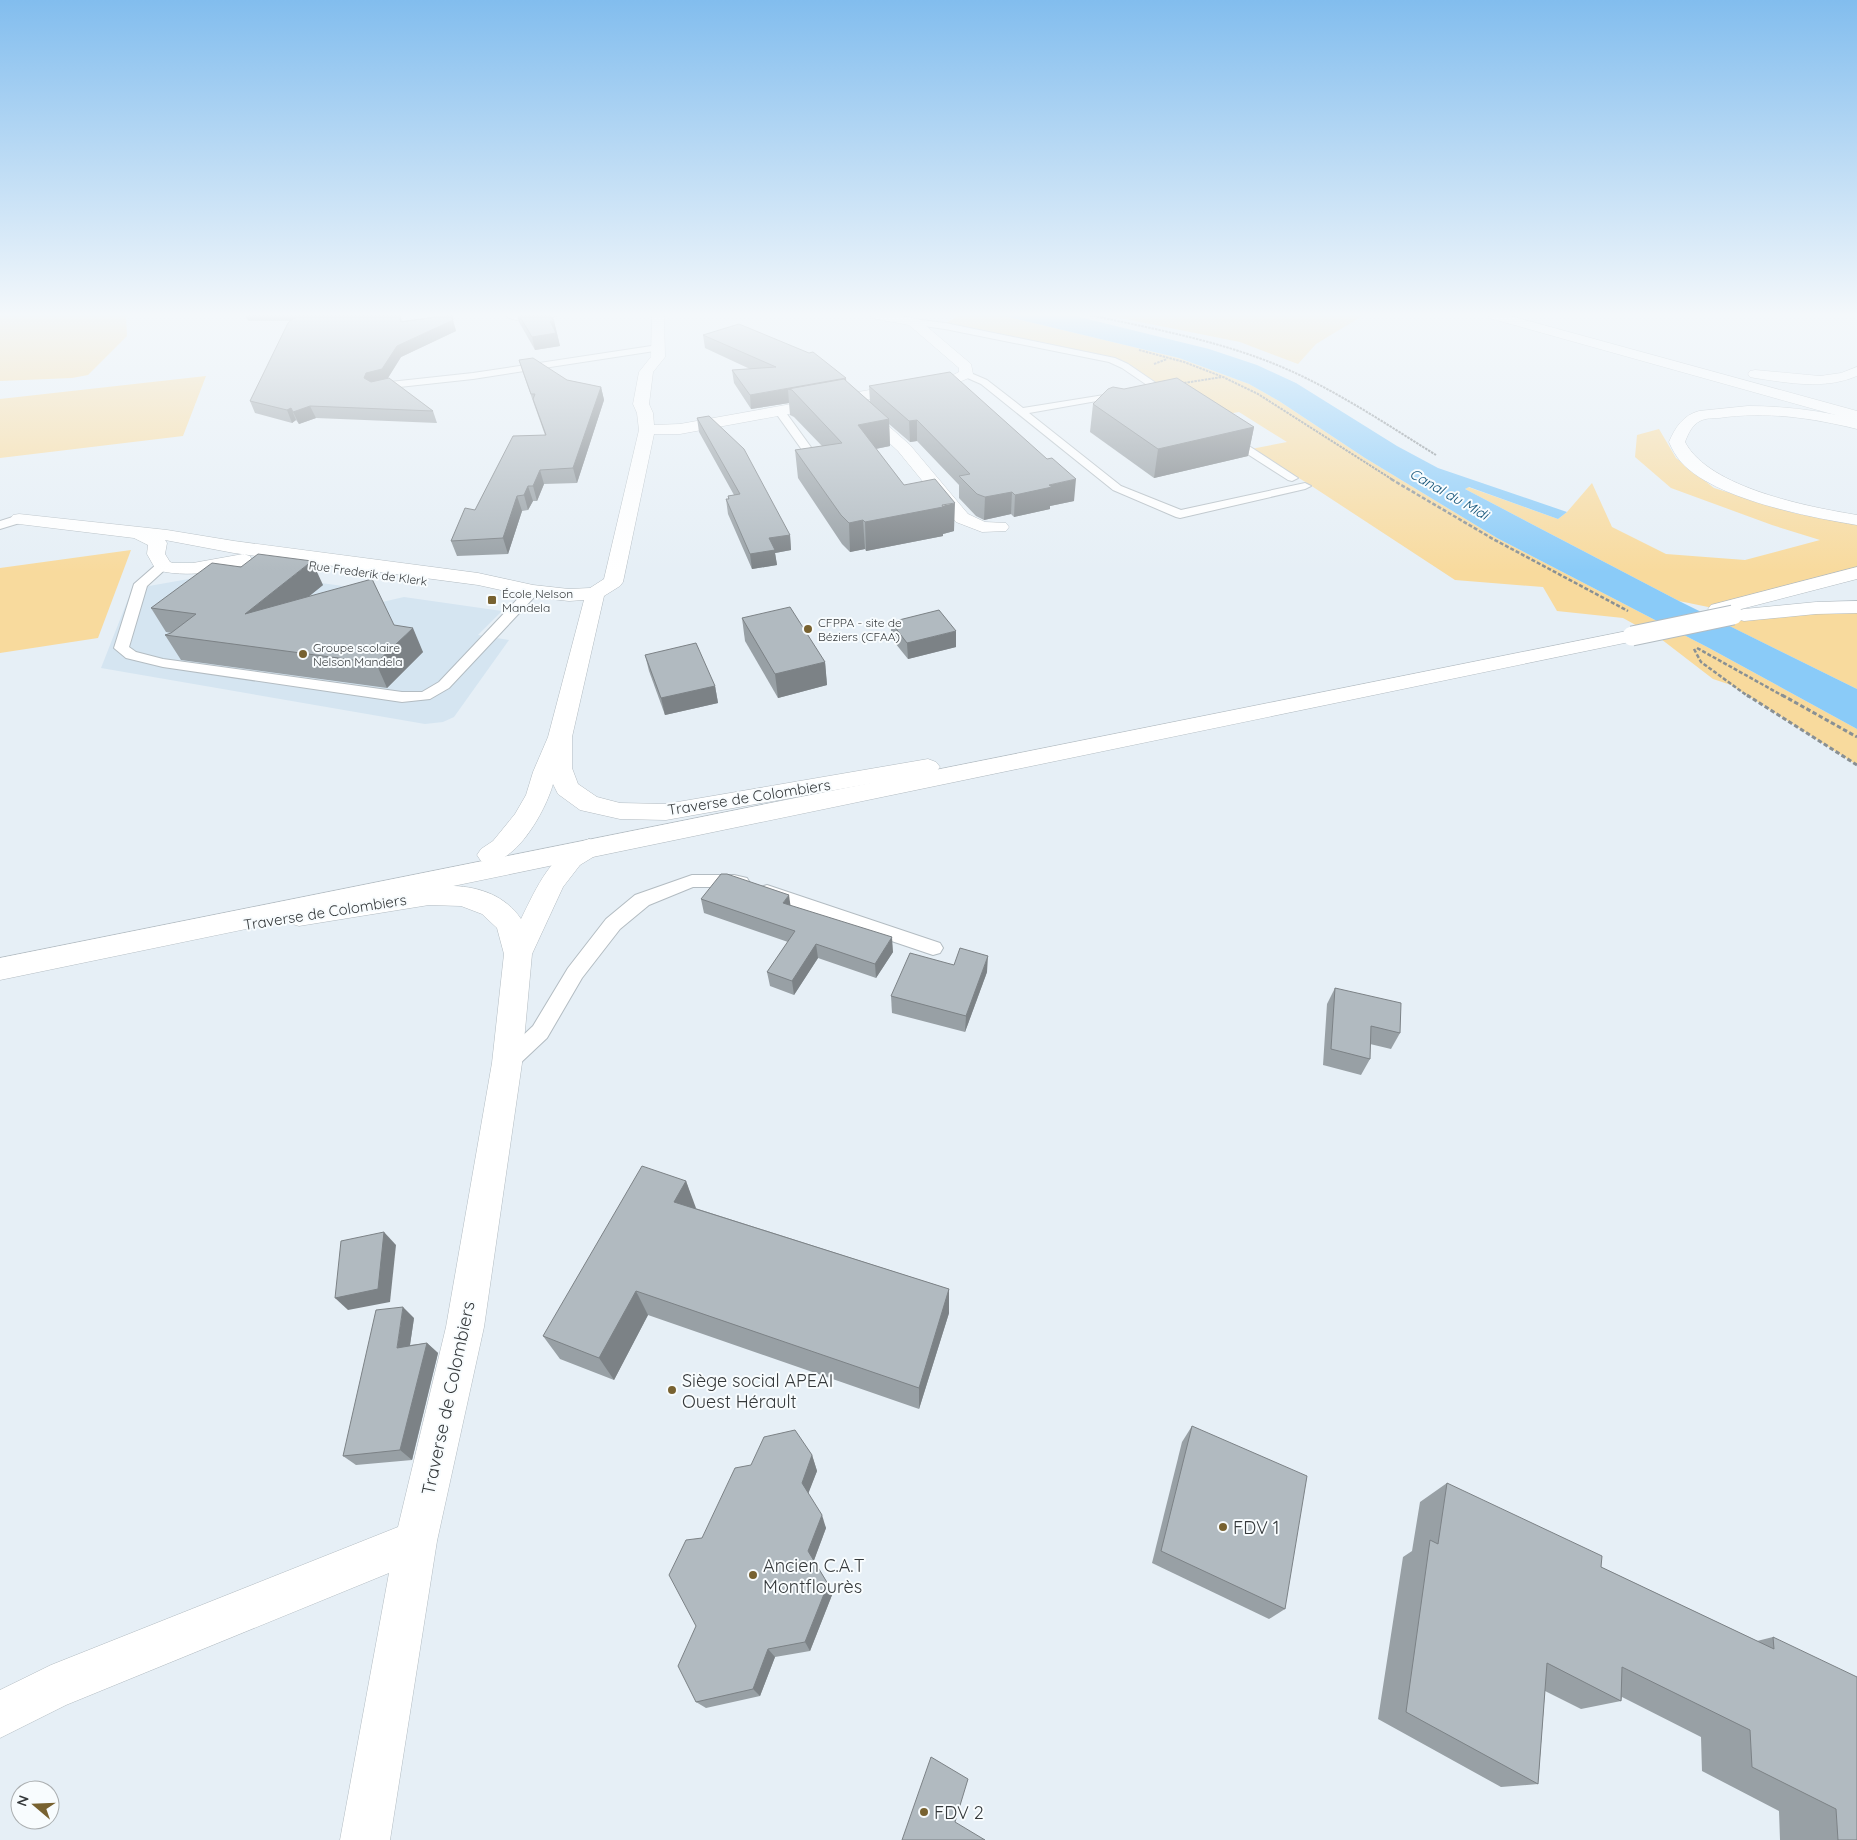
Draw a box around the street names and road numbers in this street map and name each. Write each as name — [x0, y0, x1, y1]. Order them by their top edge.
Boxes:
street label: Rue Frederik de Klerk — [308, 557, 428, 589]
street label: Traverse de Colombiers — [666, 775, 832, 819]
street label: Traverse de Colombiers — [242, 890, 408, 934]
street label: Traverse de Colombiers — [416, 1299, 480, 1497]

